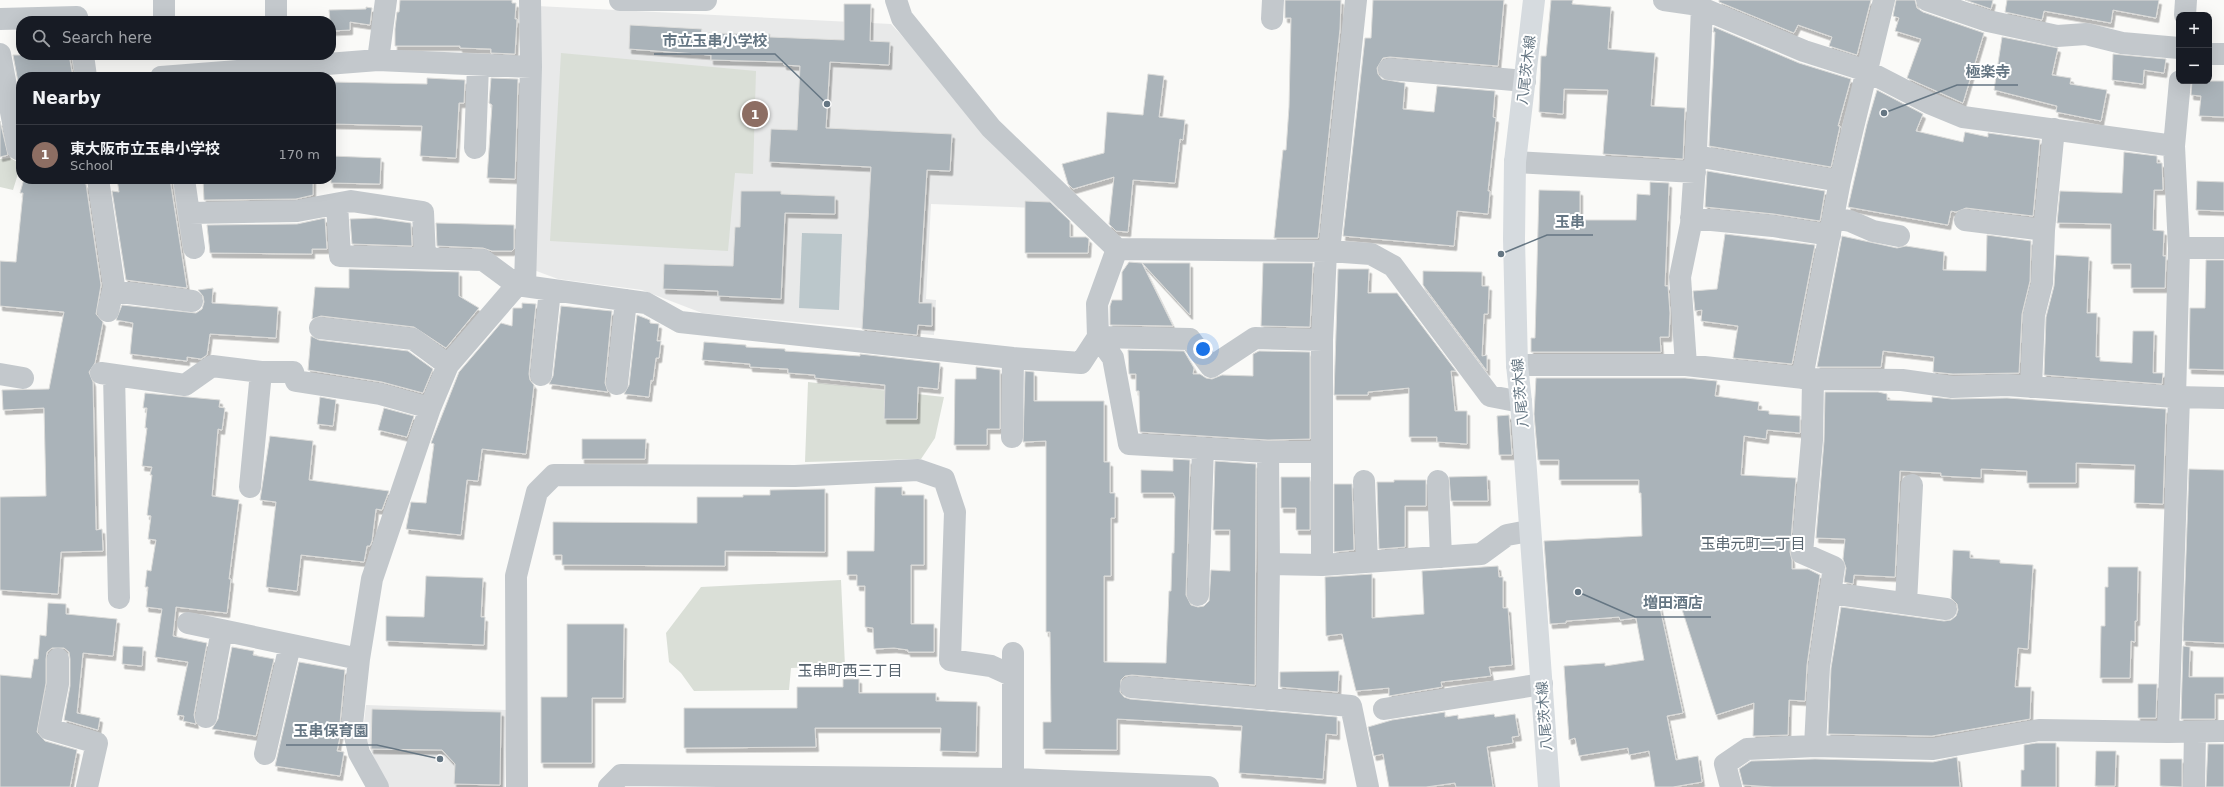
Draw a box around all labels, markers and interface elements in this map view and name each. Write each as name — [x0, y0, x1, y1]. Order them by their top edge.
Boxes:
map controls — [2176, 12, 2212, 84]
button: + — [2176, 12, 2212, 48]
search box — [16, 16, 336, 60]
icon: search — [30, 27, 52, 49]
callout: 市立玉串小学校 — [654, 27, 775, 54]
text: Search here — [62, 29, 152, 47]
text: 市立玉串小学校 — [662, 32, 768, 50]
street label: 八尾茨木線 — [1514, 34, 1538, 106]
button: − — [2176, 48, 2212, 84]
callout: 極楽寺 — [1957, 58, 2018, 85]
text: 極楽寺 — [1965, 63, 2011, 81]
text: Nearby — [32, 88, 101, 108]
pin: 1 — [742, 99, 768, 129]
text: 東大阪市立玉串小学校 — [70, 140, 220, 158]
text: 1 — [40, 147, 50, 162]
text: 170 m — [278, 147, 320, 162]
text: School — [70, 158, 113, 173]
callout: 玉串 — [1547, 208, 1593, 235]
text: 玉串 — [1555, 213, 1585, 231]
your location — [1193, 339, 1213, 359]
street label: 八尾茨木線 — [1509, 357, 1531, 429]
district label: 玉串元町二丁目 — [1700, 535, 1806, 553]
callout: 増田酒店 — [1635, 590, 1711, 617]
text: 増田酒店 — [1643, 594, 1703, 612]
district label: 玉串町西三丁目 — [797, 662, 903, 680]
street label: 八尾茨木線 — [1534, 681, 1554, 751]
callout: 玉串保育園 — [286, 718, 377, 745]
text: 玉串保育園 — [293, 722, 369, 740]

